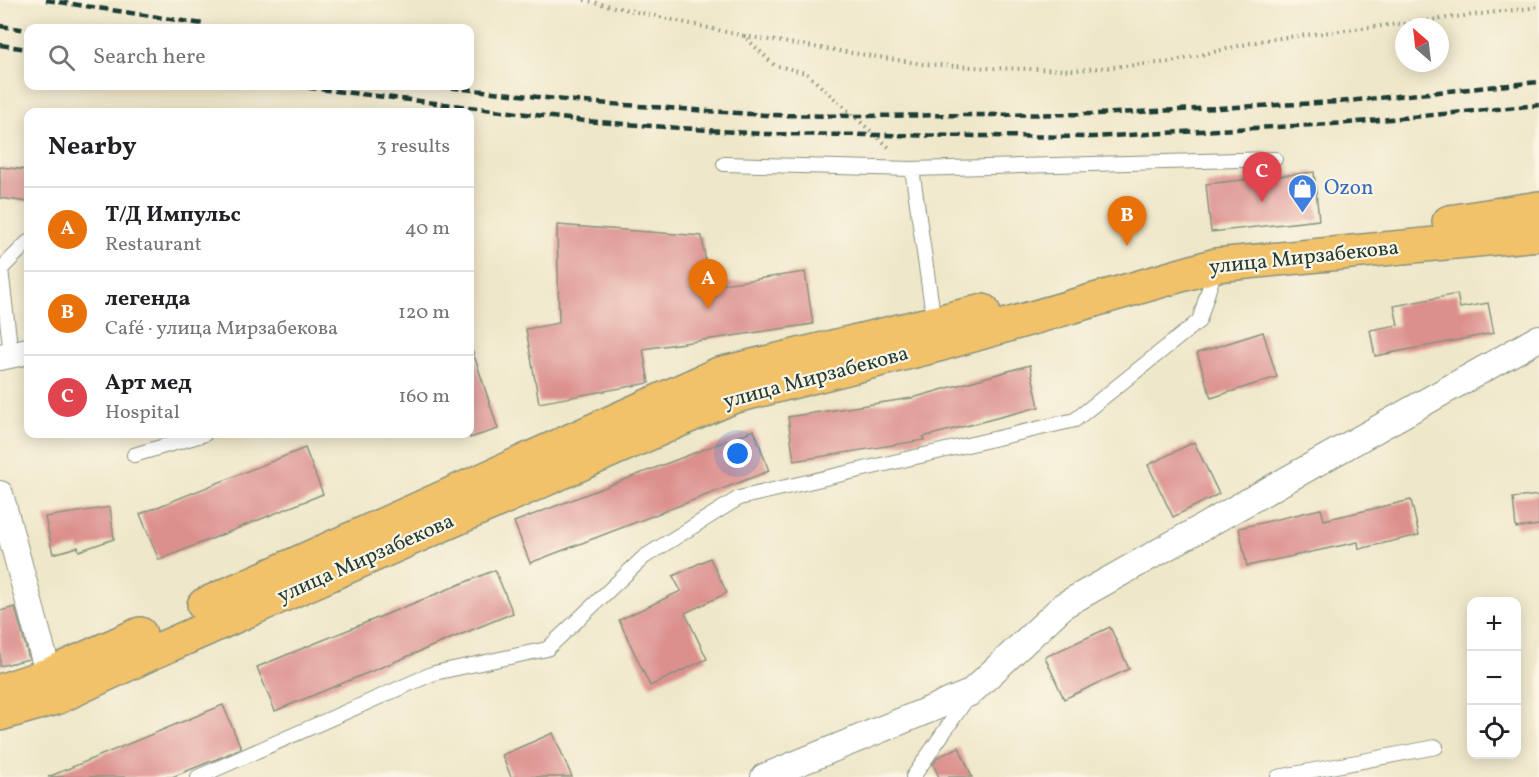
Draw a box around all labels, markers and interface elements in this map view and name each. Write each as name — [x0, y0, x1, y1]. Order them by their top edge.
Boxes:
north arrow — [1395, 18, 1449, 72]
search box — [24, 24, 474, 90]
icon: search — [45, 41, 78, 74]
text: Search here — [93, 42, 206, 73]
text: Nearby — [48, 129, 137, 165]
text: 3 results — [376, 133, 450, 161]
pin: C — [1242, 152, 1282, 202]
shop icon: Ozon — [1287, 172, 1319, 214]
place label: Ozon — [1324, 174, 1374, 203]
pin: B — [1108, 196, 1146, 246]
text: Т/Д Импульс — [105, 200, 241, 231]
text: A — [60, 215, 75, 243]
text: 40 m — [405, 215, 450, 243]
text: Restaurant — [105, 231, 202, 259]
street label: улица Мирзабекова — [1208, 234, 1400, 282]
pin: A — [688, 260, 728, 309]
text: легенда — [105, 284, 191, 315]
text: B — [61, 299, 74, 327]
text: 120 m — [398, 299, 450, 327]
text: Café · улица Мирзабекова — [105, 315, 338, 343]
street label: улица Мирзабекова — [720, 339, 912, 417]
text: Арт мед — [105, 368, 192, 399]
text: C — [61, 383, 74, 411]
text: 160 m — [398, 383, 450, 411]
text: Hospital — [105, 399, 180, 427]
your location — [723, 439, 752, 468]
street label: улица Мирзабекова — [273, 507, 459, 611]
map controls — [1467, 597, 1521, 759]
button: + — [1467, 597, 1521, 651]
button: − — [1467, 651, 1521, 705]
button: locate — [1467, 705, 1521, 759]

